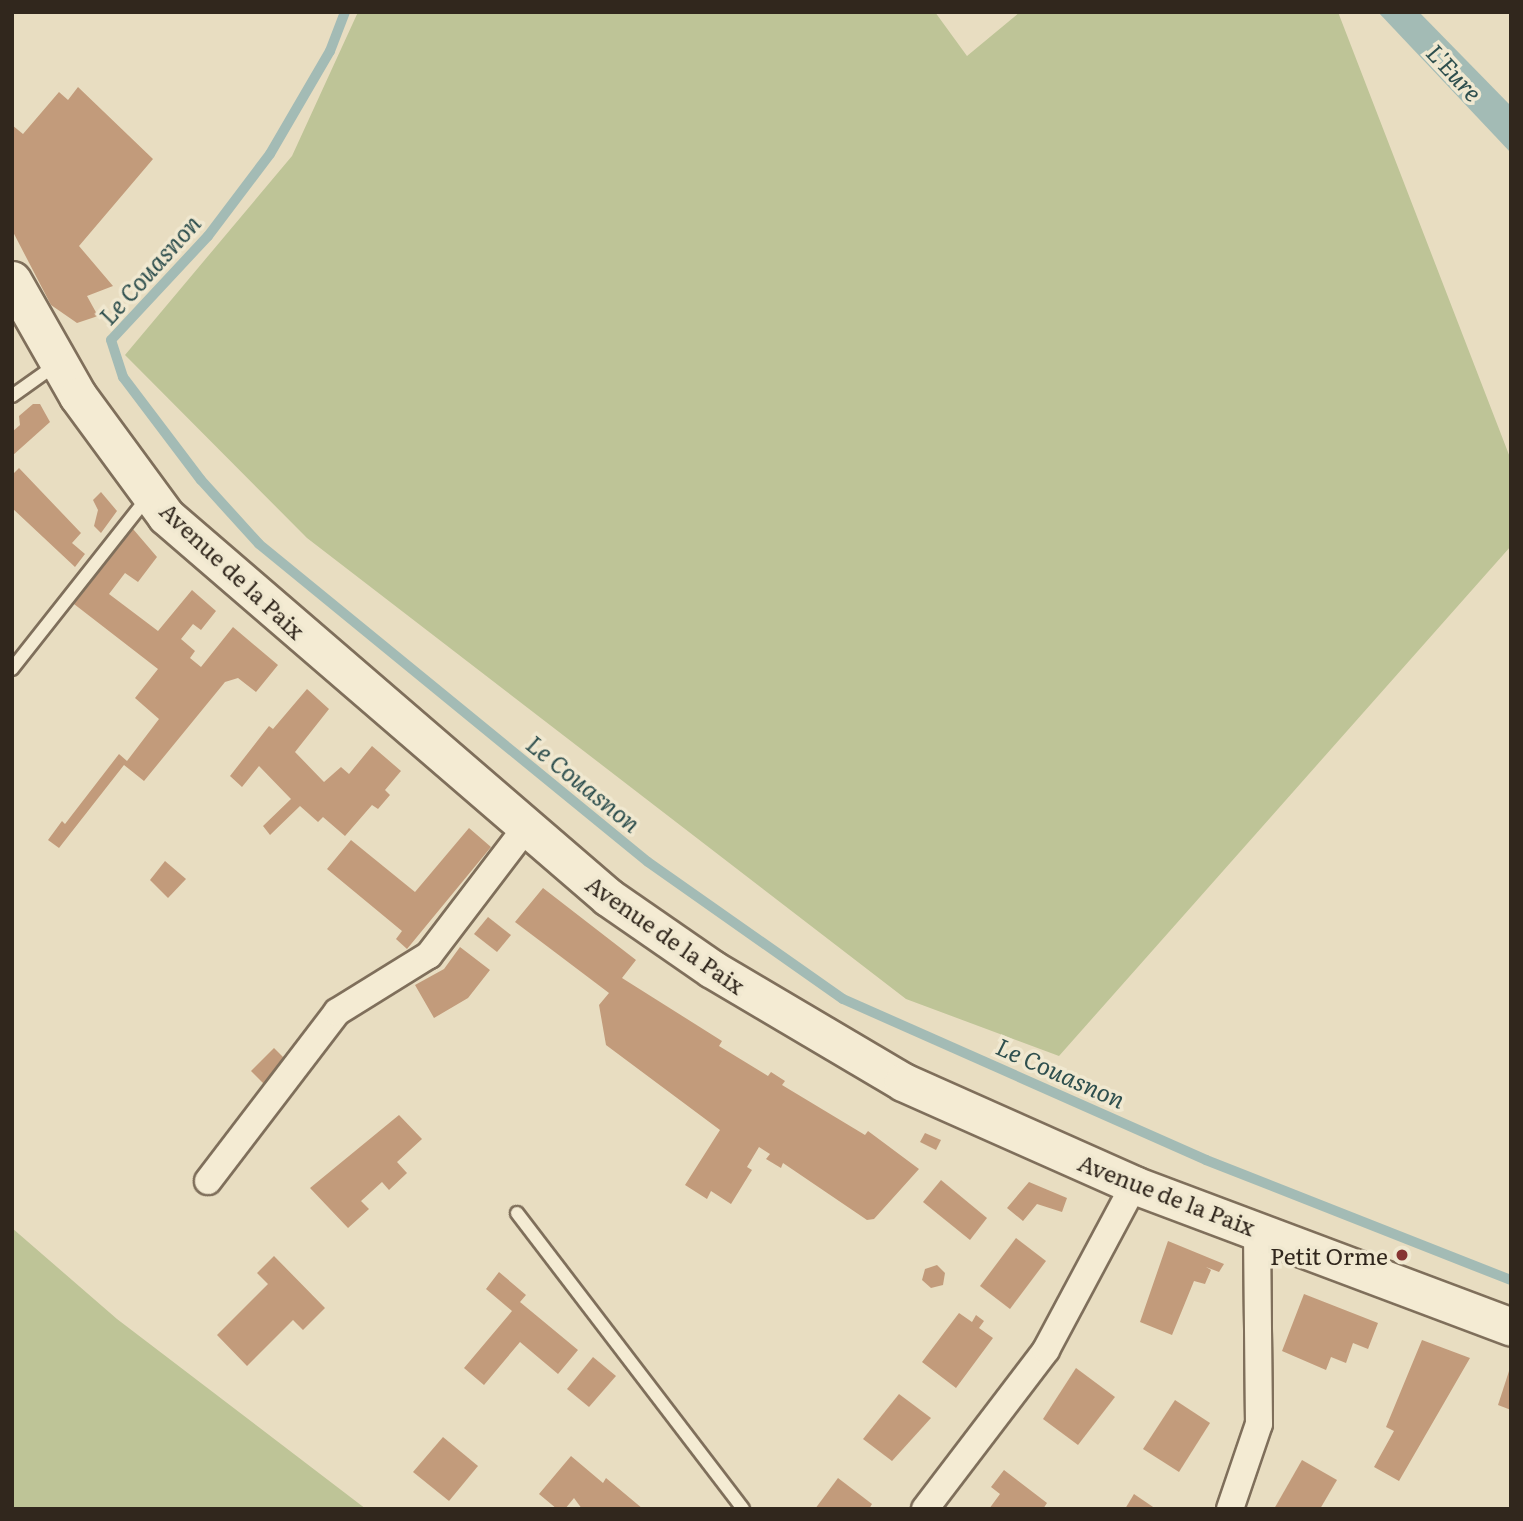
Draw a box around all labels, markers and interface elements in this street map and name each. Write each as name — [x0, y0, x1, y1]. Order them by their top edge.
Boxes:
water label: L'Eure — [1421, 38, 1489, 106]
water label: Le Couasnon — [92, 208, 206, 330]
street label: Avenue de la Paix — [155, 496, 311, 644]
water label: Le Couasnon — [521, 728, 647, 838]
street label: Avenue de la Paix — [581, 869, 751, 999]
water label: Le Couasnon — [992, 1031, 1130, 1113]
street label: Avenue de la Paix — [1075, 1148, 1259, 1240]
place label: Petit Orme — [1270, 1241, 1388, 1269]
marker: Petit Orme — [1394, 1247, 1410, 1263]

